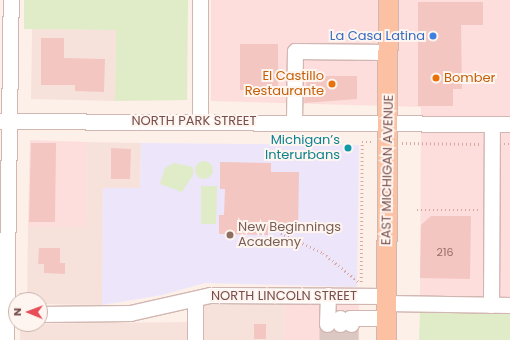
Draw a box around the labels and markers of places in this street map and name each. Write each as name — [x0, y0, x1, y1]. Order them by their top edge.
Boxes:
place label: La Casa Latina — [330, 28, 425, 44]
marker: La Casa Latina — [428, 31, 438, 41]
place label: El Castillo Restaurante — [245, 69, 324, 100]
place label: Bomber — [444, 70, 495, 86]
marker: Bomber — [431, 73, 441, 83]
marker: El Castillo Restaurante — [327, 79, 337, 89]
place label: Michigan’s Interurbans — [265, 133, 340, 164]
marker: Michigan’s Interurbans — [343, 143, 353, 153]
place label: New Beginnings Academy — [238, 220, 341, 251]
marker: New Beginnings Academy — [225, 230, 235, 240]

